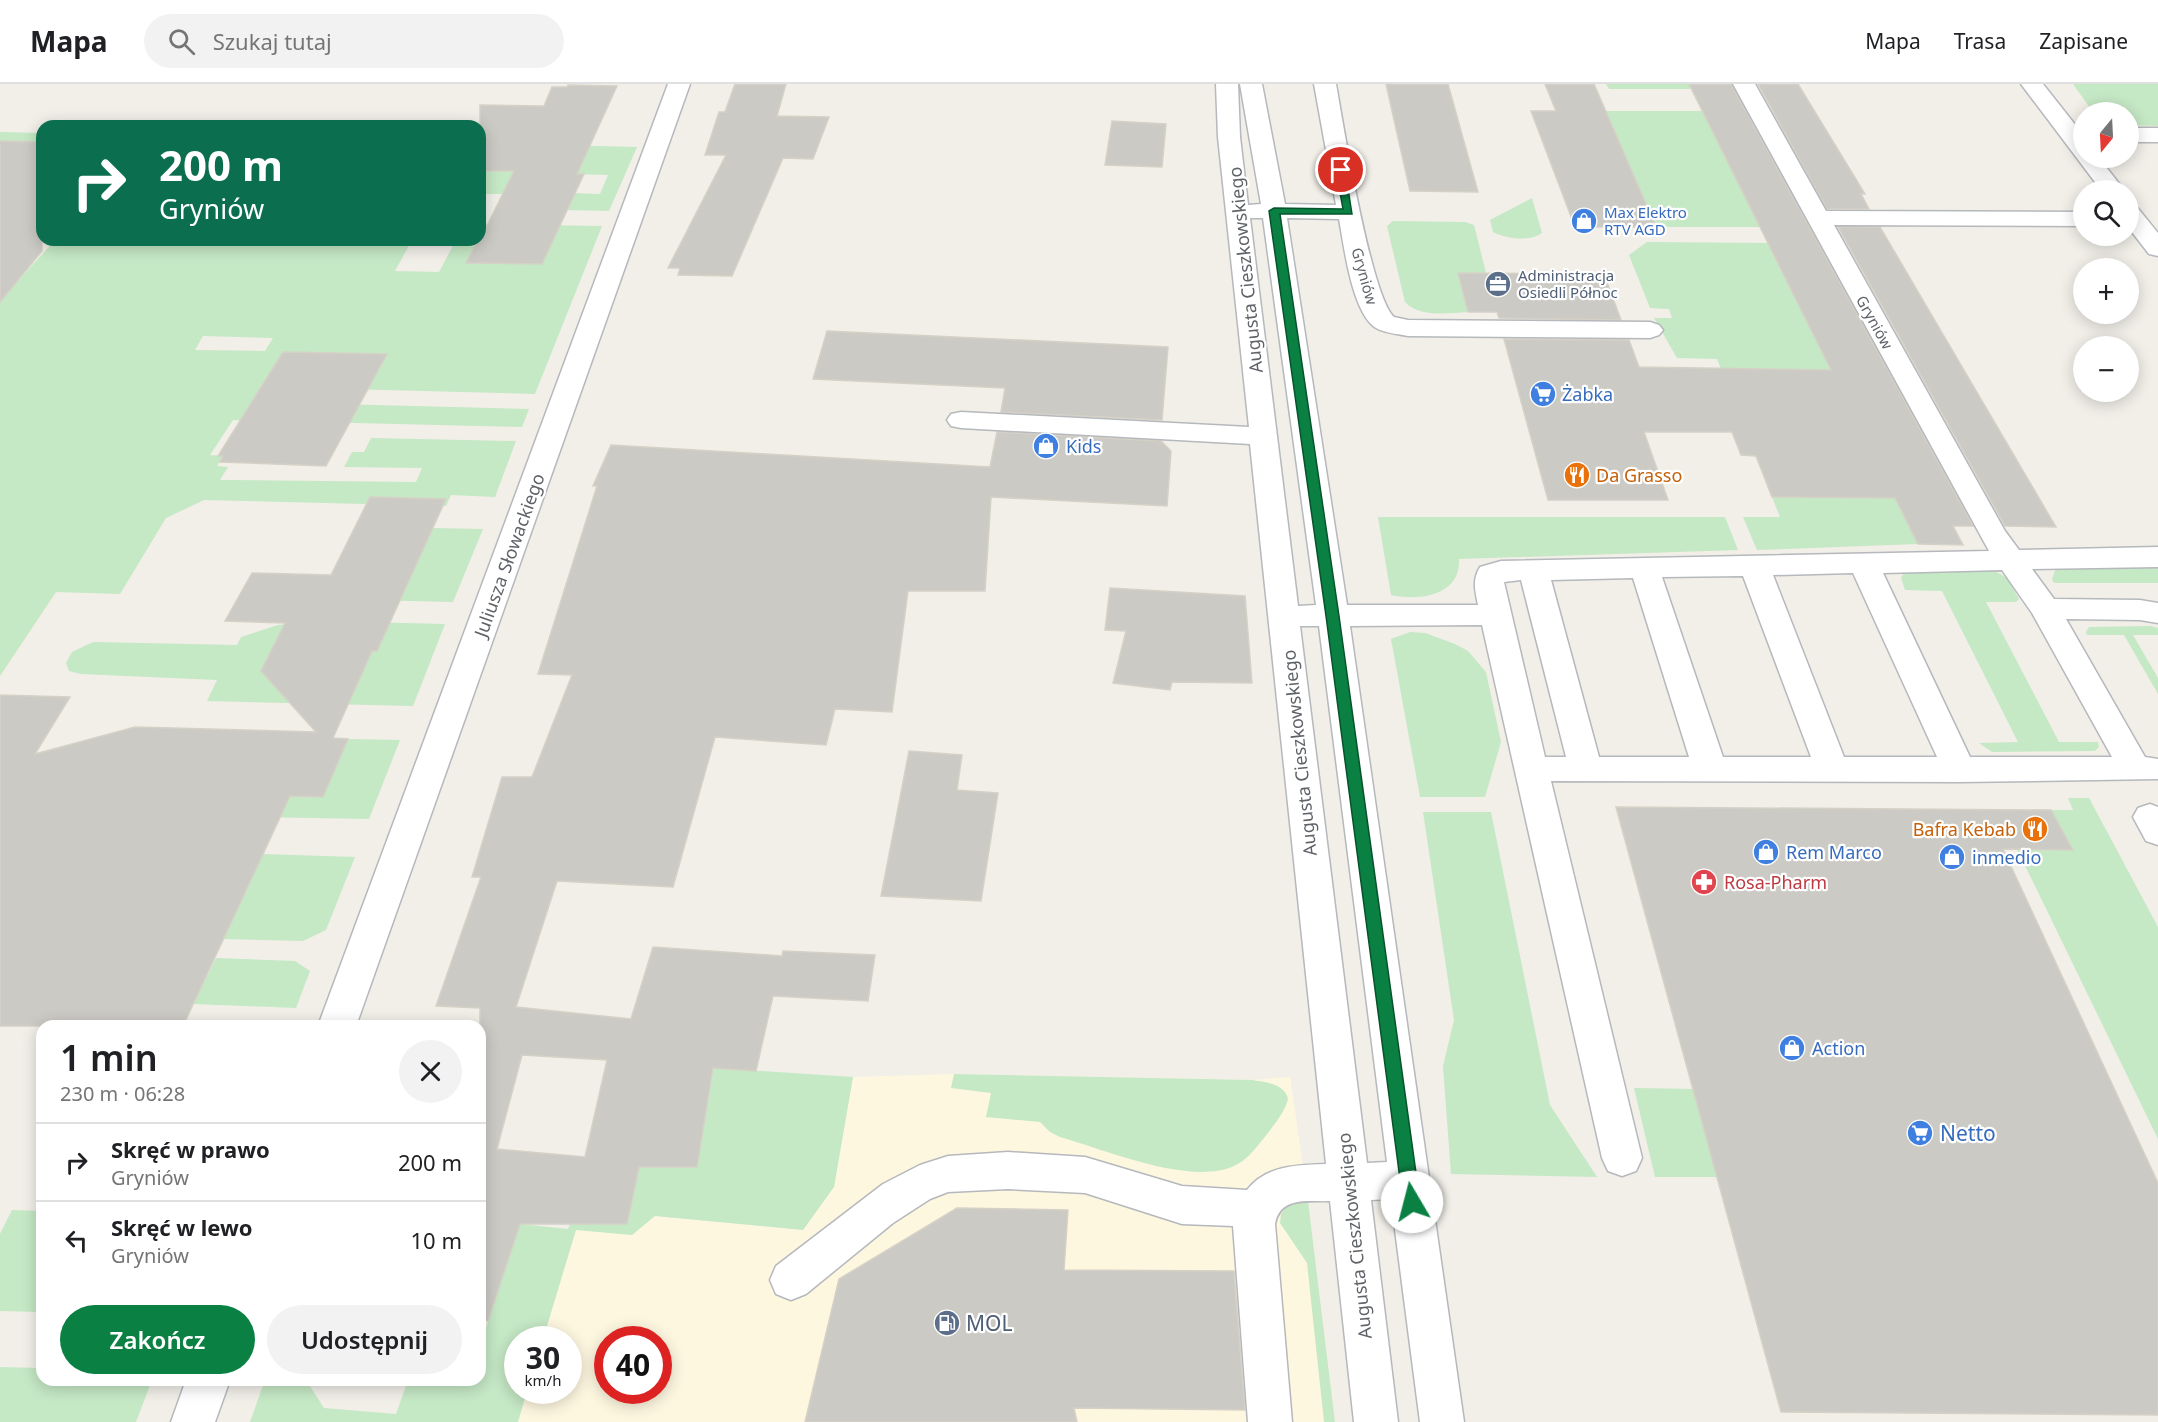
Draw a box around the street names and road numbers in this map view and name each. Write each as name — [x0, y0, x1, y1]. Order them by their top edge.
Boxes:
street label: Augusta Cieszkowskiego — [1222, 166, 1268, 374]
street label: Gryniów — [1347, 245, 1383, 307]
street label: Gryniów — [1852, 292, 1898, 353]
street label: Juliusza Słowackiego — [468, 470, 550, 642]
street label: Augusta Cieszkowskiego — [1276, 649, 1322, 857]
street label: Augusta Cieszkowskiego — [1331, 1132, 1377, 1340]

